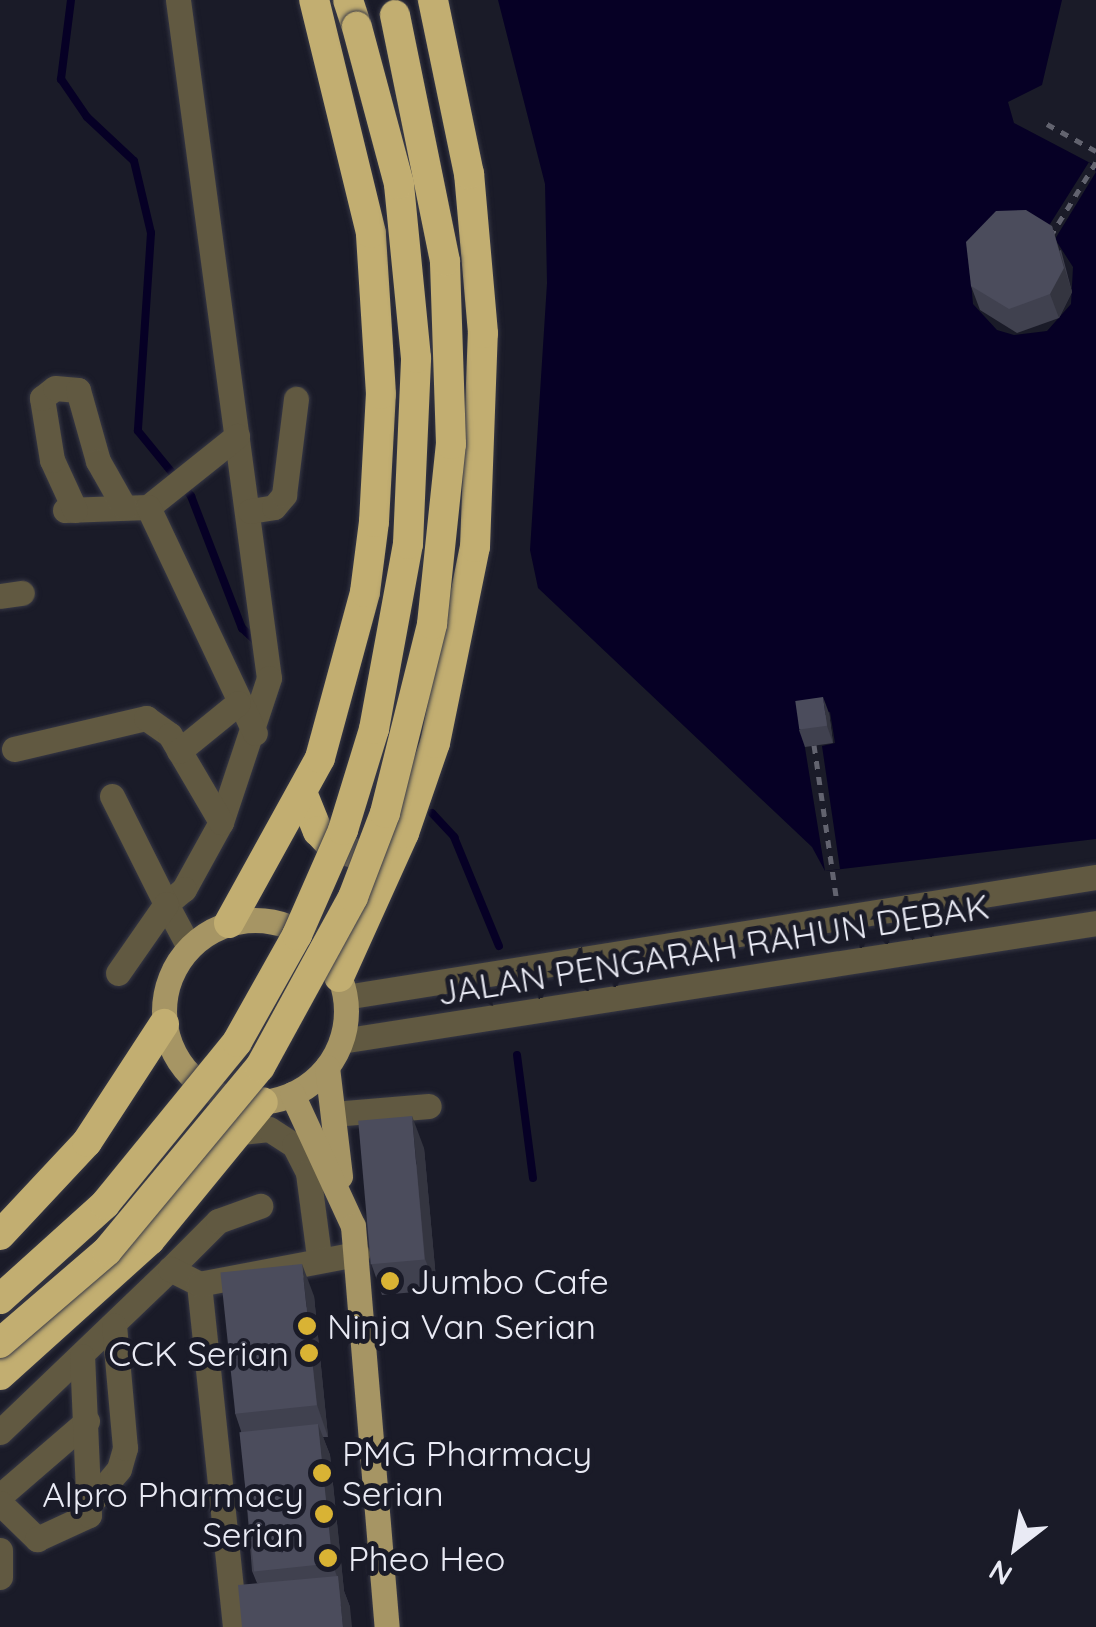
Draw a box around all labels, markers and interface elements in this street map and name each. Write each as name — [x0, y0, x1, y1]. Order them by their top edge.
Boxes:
street label: JALAN PENGARAH RAHUN DEBAK — [434, 885, 992, 1013]
place label: Jumbo Cafe — [410, 1260, 609, 1302]
marker: Jumbo Cafe — [379, 1270, 401, 1292]
place label: Ninja Van Serian — [327, 1305, 596, 1347]
marker: Ninja Van Serian — [296, 1315, 318, 1337]
place label: CCK Serian — [108, 1332, 289, 1374]
marker: CCK Serian — [298, 1342, 320, 1364]
place label: PMG Pharmacy Serian — [342, 1432, 592, 1514]
marker: PMG Pharmacy Serian — [311, 1462, 333, 1484]
place label: Alpro Pharmacy Serian — [42, 1473, 304, 1555]
north arrow — [966, 1497, 1066, 1597]
marker: Alpro Pharmacy Serian — [313, 1503, 335, 1525]
place label: Pheo Heo — [348, 1537, 505, 1579]
marker: Pheo Heo — [317, 1547, 339, 1569]
text: N — [982, 1553, 1018, 1593]

